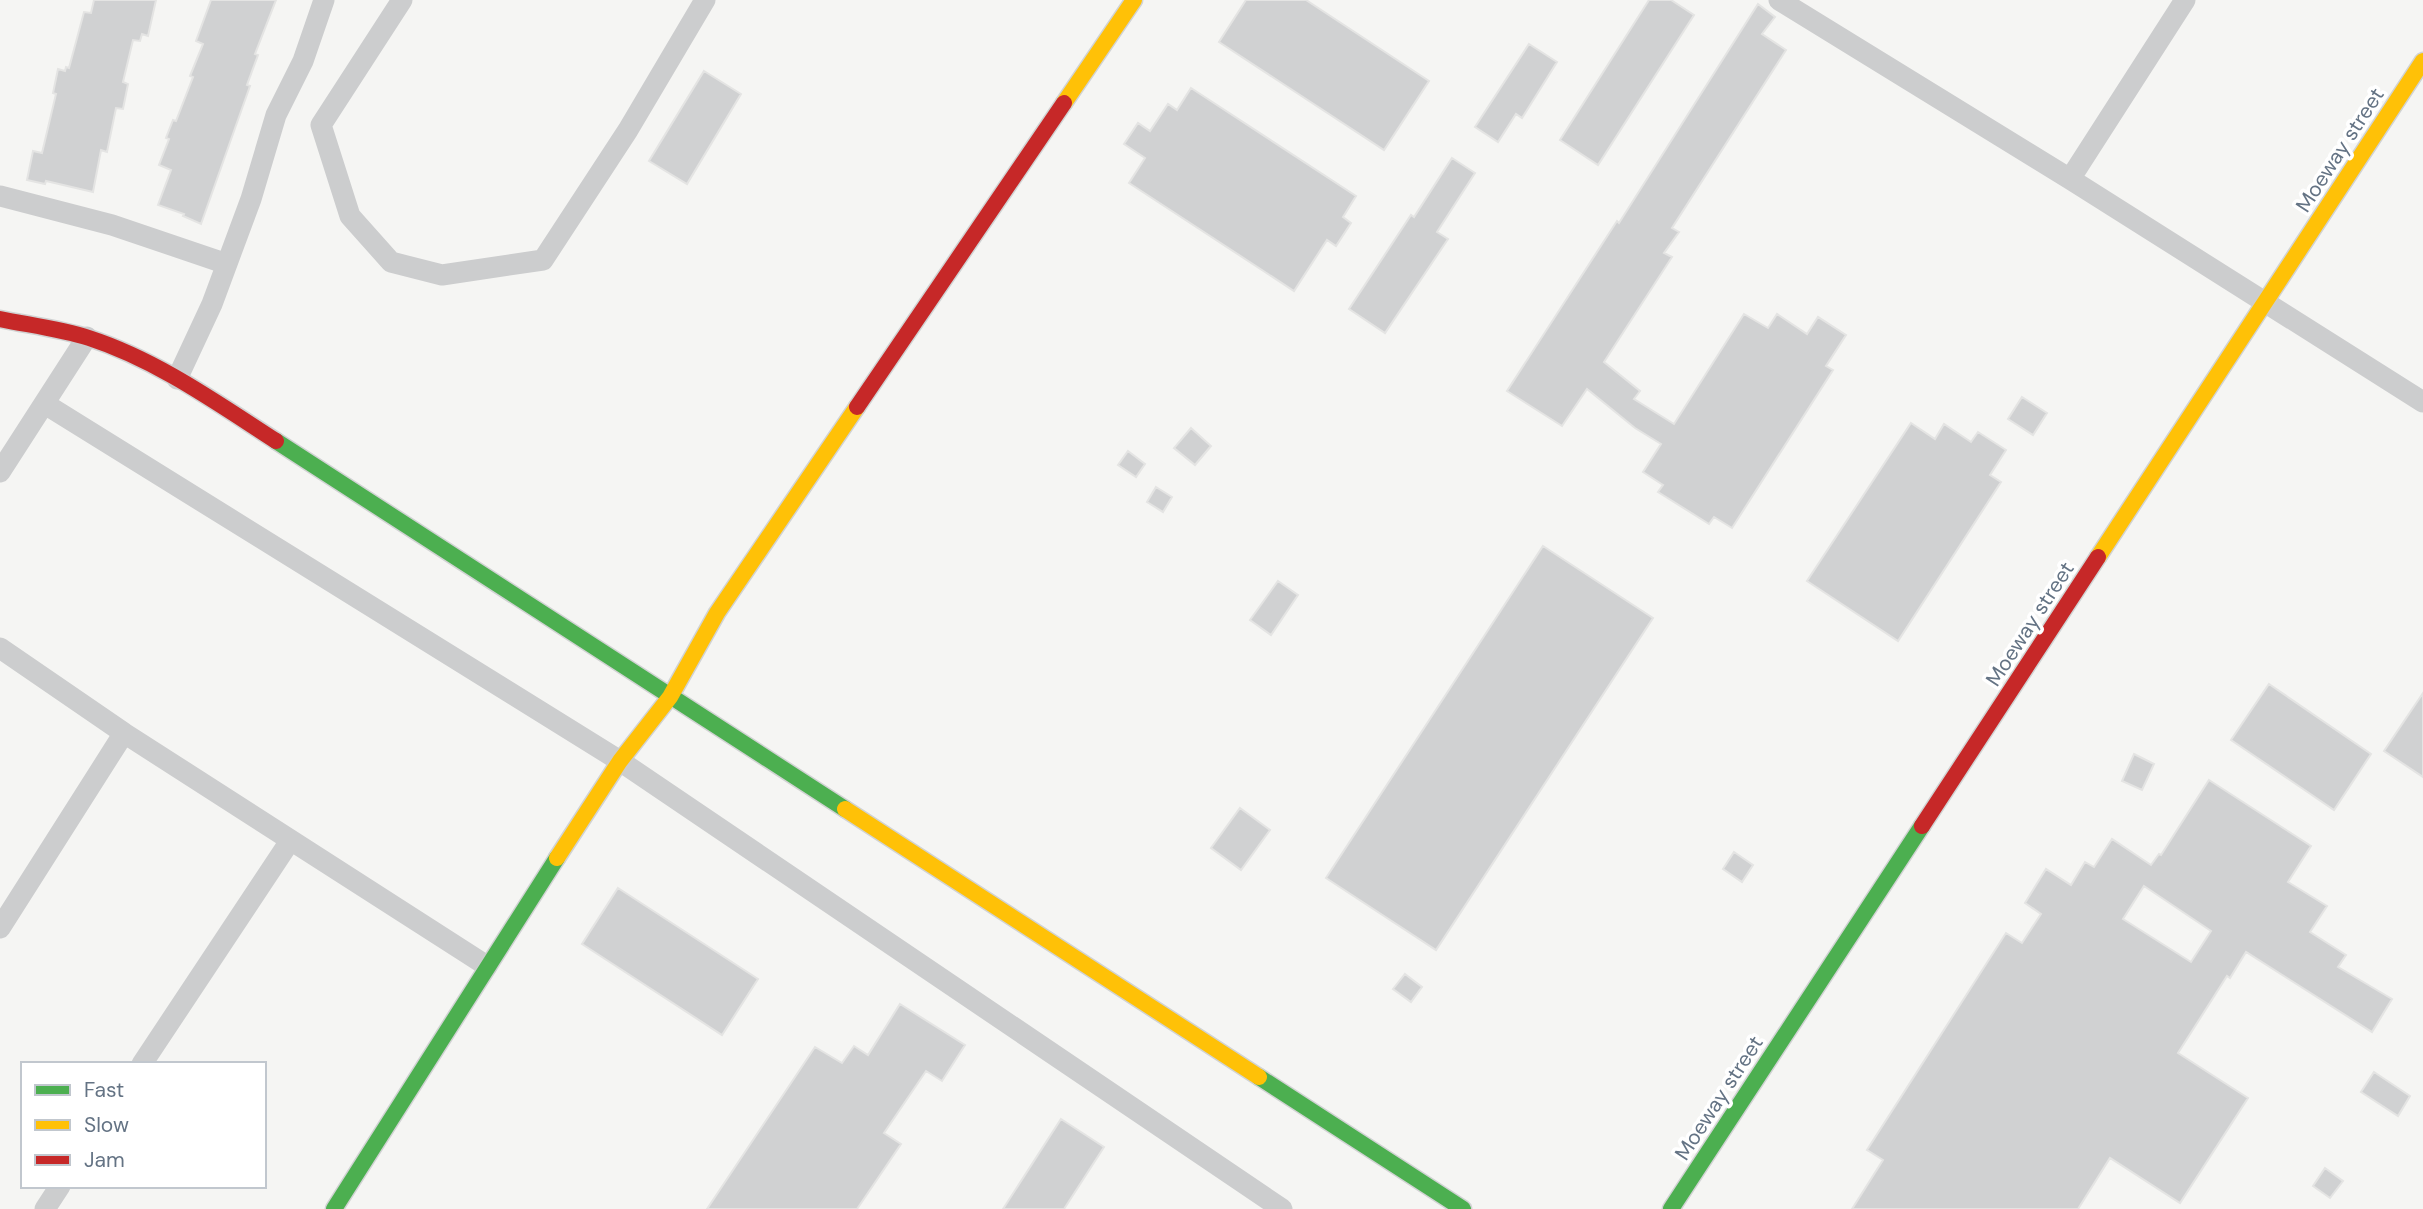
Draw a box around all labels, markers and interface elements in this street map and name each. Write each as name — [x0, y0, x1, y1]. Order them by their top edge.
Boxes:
street label: Moeway street — [2289, 82, 2391, 218]
street label: Moeway street — [1979, 556, 2081, 692]
street label: Moeway street — [1668, 1030, 1770, 1166]
legend — [21, 1062, 266, 1188]
text: Fast — [84, 1076, 124, 1104]
text: Slow — [84, 1111, 129, 1139]
text: Jam — [84, 1146, 125, 1174]

